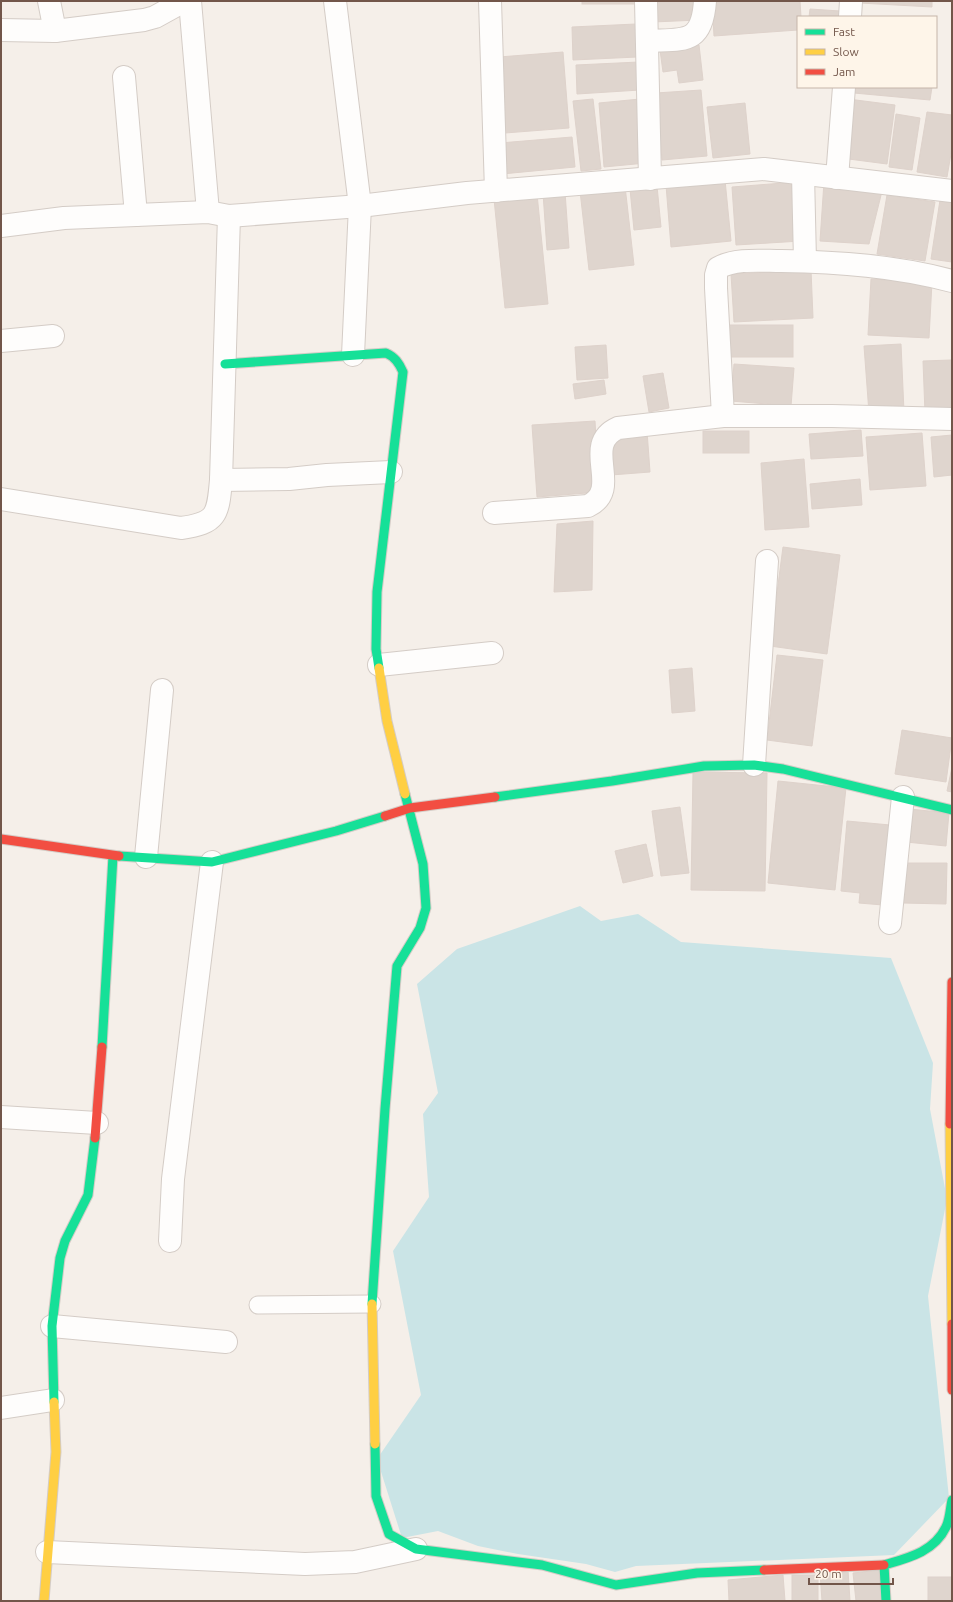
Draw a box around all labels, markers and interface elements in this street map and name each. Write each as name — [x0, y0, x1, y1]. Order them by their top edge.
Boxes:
legend — [797, 16, 937, 88]
text: Fast — [833, 25, 855, 38]
text: Slow — [833, 45, 859, 58]
text: Jam — [833, 65, 855, 78]
scale bar — [809, 1560, 893, 1586]
text: 20 m — [815, 1567, 842, 1580]

